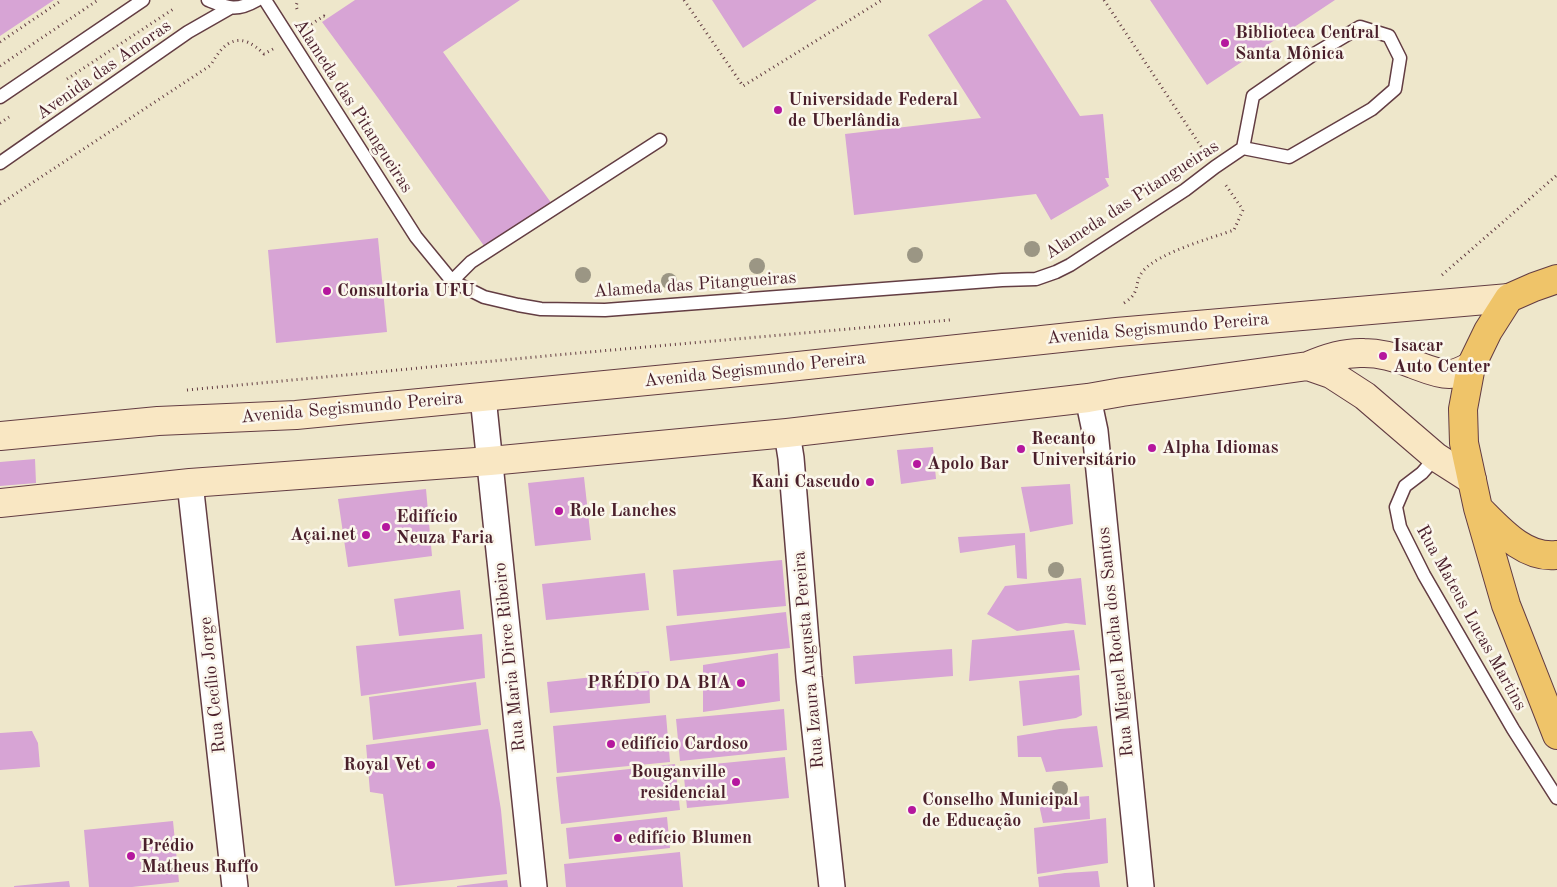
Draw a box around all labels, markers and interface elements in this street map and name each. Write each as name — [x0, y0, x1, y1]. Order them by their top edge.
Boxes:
street label: Avenida das Amoras — [32, 15, 176, 125]
street label: Alameda das Pitangueiras — [289, 15, 417, 197]
place label: Biblioteca Central Santa Mônica — [1235, 22, 1380, 64]
marker: Biblioteca Central Santa Mônica — [1219, 37, 1231, 49]
place label: Universidade Federal de Uberlândia — [788, 89, 958, 132]
marker: Universidade Federal de Uberlândia — [772, 104, 784, 116]
street label: Alameda das Pitangueiras — [1041, 136, 1223, 264]
street label: Alameda das Pitangueiras — [593, 267, 797, 303]
place label: Consultoria UFU — [337, 280, 475, 302]
marker: Consultoria UFU — [321, 285, 333, 297]
street label: Avenida Segismundo Pereira — [1046, 309, 1270, 349]
place label: Isacar Auto Center — [1393, 335, 1490, 378]
street label: Avenida Segismundo Pereira — [643, 348, 867, 392]
marker: Isacar Auto Center — [1377, 350, 1389, 362]
street label: Avenida Segismundo Pereira — [240, 388, 464, 428]
place label: Recanto Universitário — [1031, 428, 1136, 470]
place label: Alpha Idiomas — [1162, 437, 1278, 459]
marker: Alpha Idiomas — [1146, 442, 1158, 454]
marker: Recanto Universitário — [1015, 443, 1027, 455]
place label: Apolo Bar — [927, 453, 1009, 475]
marker: Apolo Bar — [911, 458, 923, 470]
place label: Kani Cascudo — [751, 471, 860, 493]
marker: Kani Cascudo — [864, 476, 876, 488]
place label: Role Lanches — [569, 500, 676, 522]
marker: Role Lanches — [553, 505, 565, 517]
place label: Edifício Neuza Faria — [396, 506, 494, 548]
marker: Edifício Neuza Faria — [380, 521, 392, 533]
street label: Rua Mateus Lucas Martins — [1411, 521, 1531, 715]
place label: Açai.net — [290, 524, 356, 546]
street label: Rua Miguel Rocha dos Santos — [1093, 526, 1139, 758]
marker: Açai.net — [360, 529, 372, 541]
street label: Rua Izaura Augusta Pereira — [789, 550, 829, 770]
street label: Rua Maria Dirce Ribeiro — [489, 561, 531, 753]
street label: Rua Cecílio Jorge — [195, 616, 231, 754]
place label: PRÉDIO DA BIA — [587, 672, 731, 694]
marker: PRÉDIO DA BIA — [735, 677, 747, 689]
place label: edifício Cardoso — [621, 733, 748, 755]
marker: edifício Cardoso — [605, 738, 617, 750]
place label: Royal Vet — [343, 754, 421, 776]
marker: Royal Vet — [425, 759, 437, 771]
place label: Bouganville residencial — [631, 761, 726, 804]
marker: Bouganville residencial — [730, 776, 742, 788]
place label: Conselho Municipal de Educação — [922, 789, 1078, 832]
marker: Conselho Municipal de Educação — [906, 804, 918, 816]
place label: edifício Blumen — [628, 827, 752, 849]
marker: edifício Blumen — [612, 832, 624, 844]
place label: Prédio Matheus Ruffo — [141, 835, 259, 878]
marker: Prédio Matheus Ruffo — [125, 850, 137, 862]

